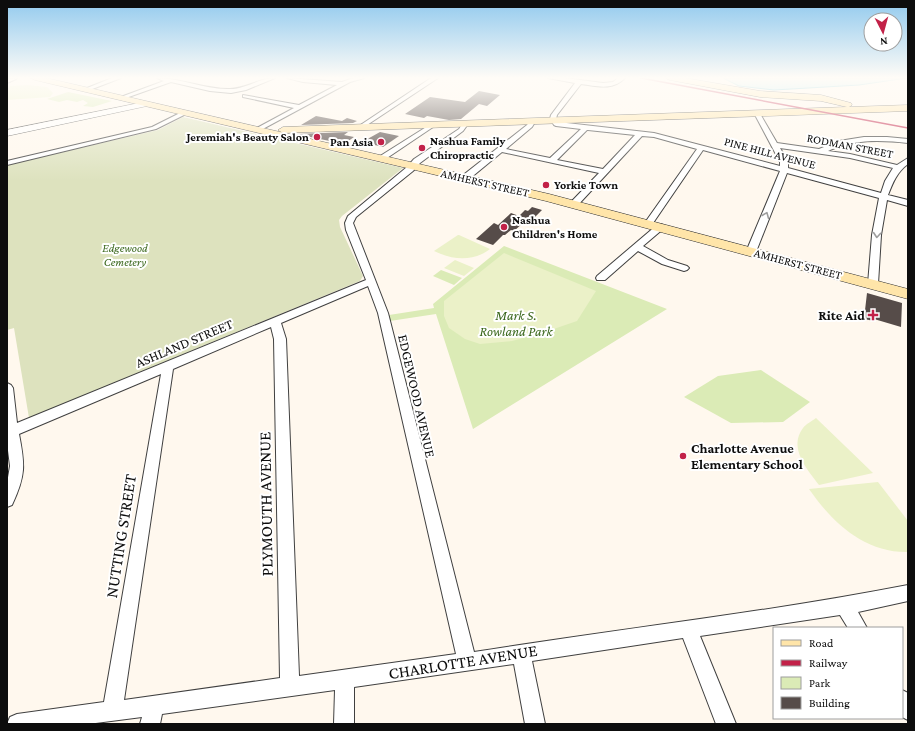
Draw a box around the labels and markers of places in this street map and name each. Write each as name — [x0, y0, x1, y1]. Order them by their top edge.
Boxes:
place label: Jeremiah's Beauty Salon — [184, 130, 309, 144]
marker: Jeremiah's Beauty Salon — [312, 132, 322, 142]
place label: Nashua Family Chiropractic — [430, 134, 506, 162]
place label: Pan Asia — [330, 135, 373, 149]
marker: Pan Asia — [376, 137, 386, 147]
marker: Nashua Family Chiropractic — [417, 143, 427, 153]
place label: Yorkie Town — [554, 178, 618, 192]
marker: Yorkie Town — [541, 180, 551, 190]
place label: Nashua Children's Home — [512, 213, 598, 241]
marker: Nashua Children's Home — [499, 222, 509, 232]
place label: Rite Aid — [818, 307, 865, 323]
marker: Rite Aid — [868, 310, 878, 320]
place label: Charlotte Avenue Elementary School — [691, 440, 803, 472]
marker: Charlotte Avenue Elementary School — [678, 451, 688, 461]

